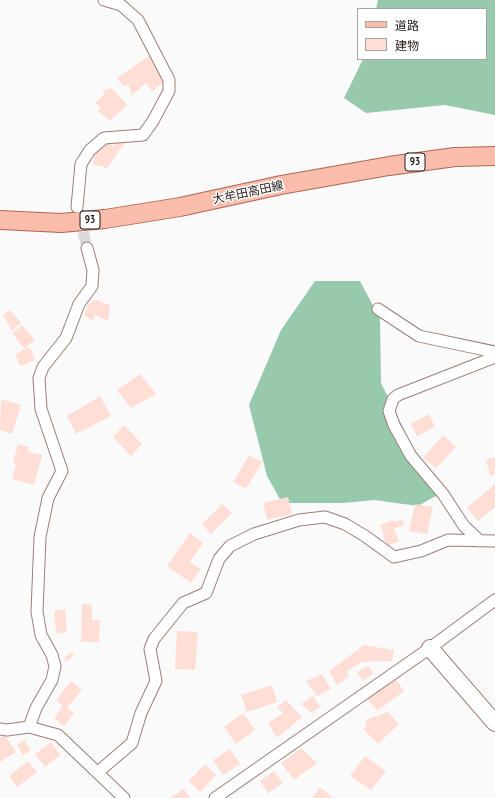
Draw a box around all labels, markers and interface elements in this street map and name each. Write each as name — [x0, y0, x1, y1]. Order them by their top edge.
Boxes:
legend — [357, 8, 487, 60]
text: 道路 — [395, 18, 419, 33]
text: 建物 — [395, 38, 419, 53]
road number: 93 — [405, 153, 425, 171]
street label: 大牟田高田線 — [211, 178, 285, 208]
road number: 93 — [80, 211, 100, 229]

